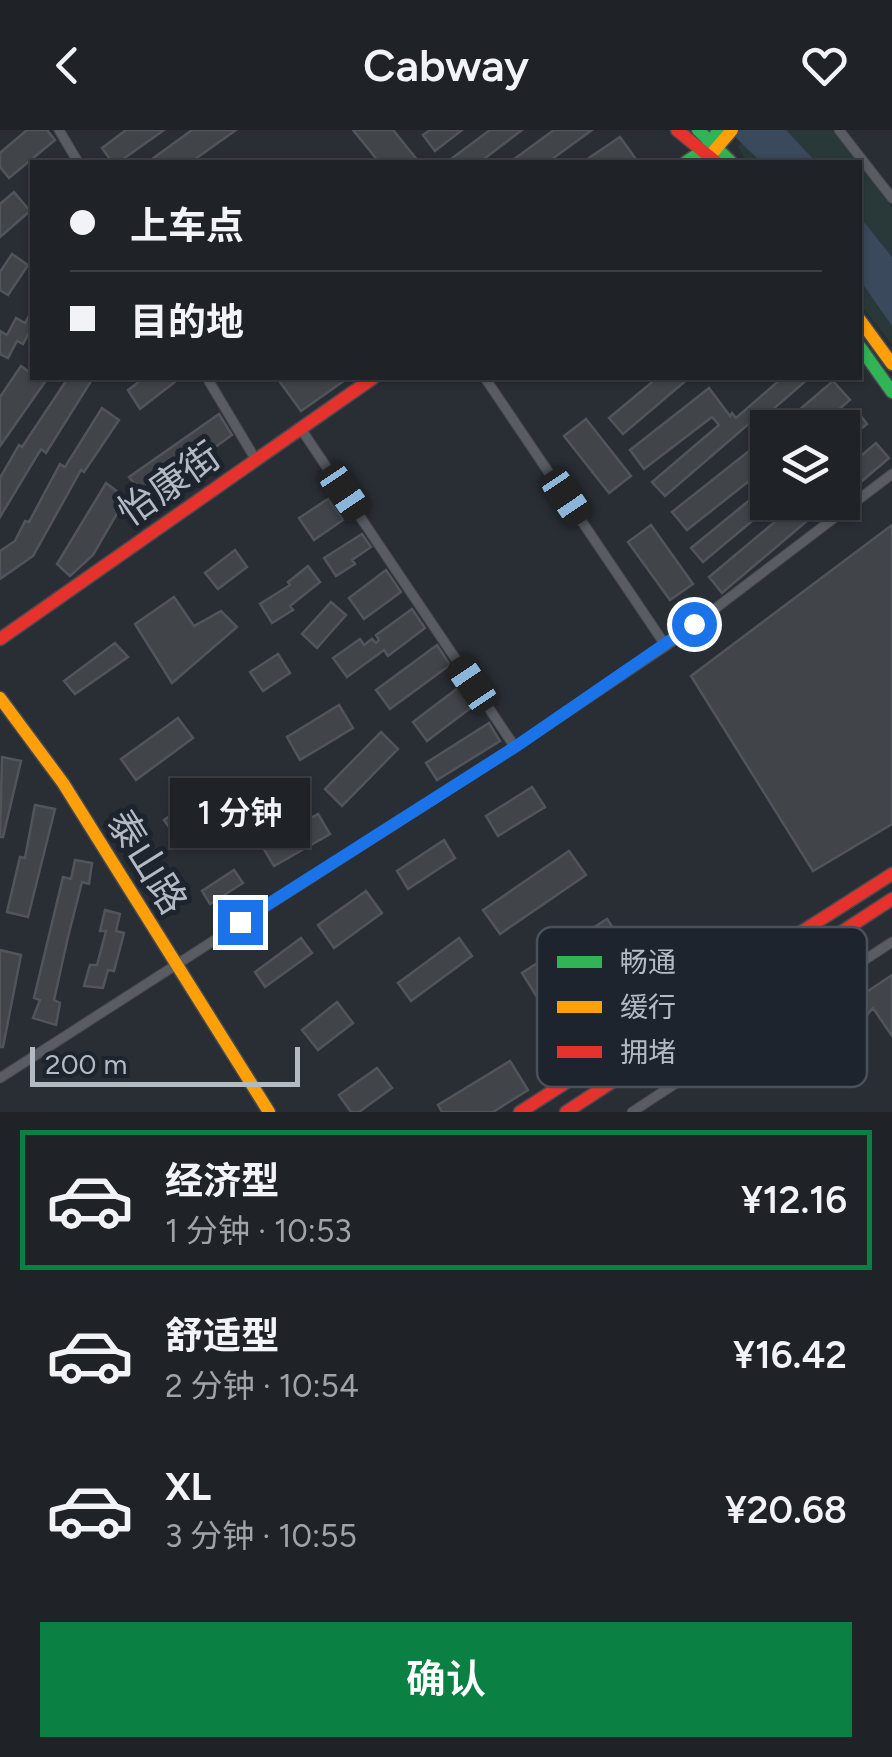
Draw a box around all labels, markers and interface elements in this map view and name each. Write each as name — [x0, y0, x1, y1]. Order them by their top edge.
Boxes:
icon: back — [40, 38, 95, 93]
text: Cabway — [363, 38, 529, 92]
icon: heart — [797, 38, 852, 93]
text: 上车点 — [130, 203, 244, 249]
text: 目的地 — [130, 299, 244, 345]
map controls — [750, 410, 860, 520]
button: layers — [750, 410, 860, 520]
street label: 怡康街 — [109, 432, 229, 536]
car — [315, 459, 373, 525]
car — [537, 464, 595, 530]
route start — [672, 602, 717, 647]
car — [443, 651, 501, 717]
callout: 1 分钟 — [170, 777, 310, 847]
text: 1 分钟 — [197, 794, 283, 832]
street label: 泰山路 — [97, 801, 197, 923]
route end — [218, 900, 263, 945]
legend — [537, 927, 867, 1087]
text: 畅通 — [620, 945, 676, 979]
text: 缓行 — [620, 990, 676, 1024]
text: 拥堵 — [620, 1035, 676, 1069]
scale bar — [30, 1042, 300, 1086]
text: 200 m — [45, 1047, 127, 1081]
icon: car — [45, 1155, 135, 1245]
text: 经济型 — [165, 1158, 279, 1204]
text: ¥12.16 — [741, 1177, 847, 1223]
text: 1 分钟 · 10:53 — [165, 1212, 352, 1250]
icon: car — [45, 1310, 135, 1400]
text: 舒适型 — [165, 1313, 279, 1359]
text: ¥16.42 — [733, 1332, 847, 1378]
text: 2 分钟 · 10:54 — [165, 1367, 359, 1405]
text: XL — [165, 1464, 211, 1510]
icon: car — [45, 1465, 135, 1555]
text: ¥20.68 — [725, 1487, 847, 1533]
text: 3 分钟 · 10:55 — [165, 1517, 357, 1555]
button: 确认 — [40, 1622, 852, 1737]

